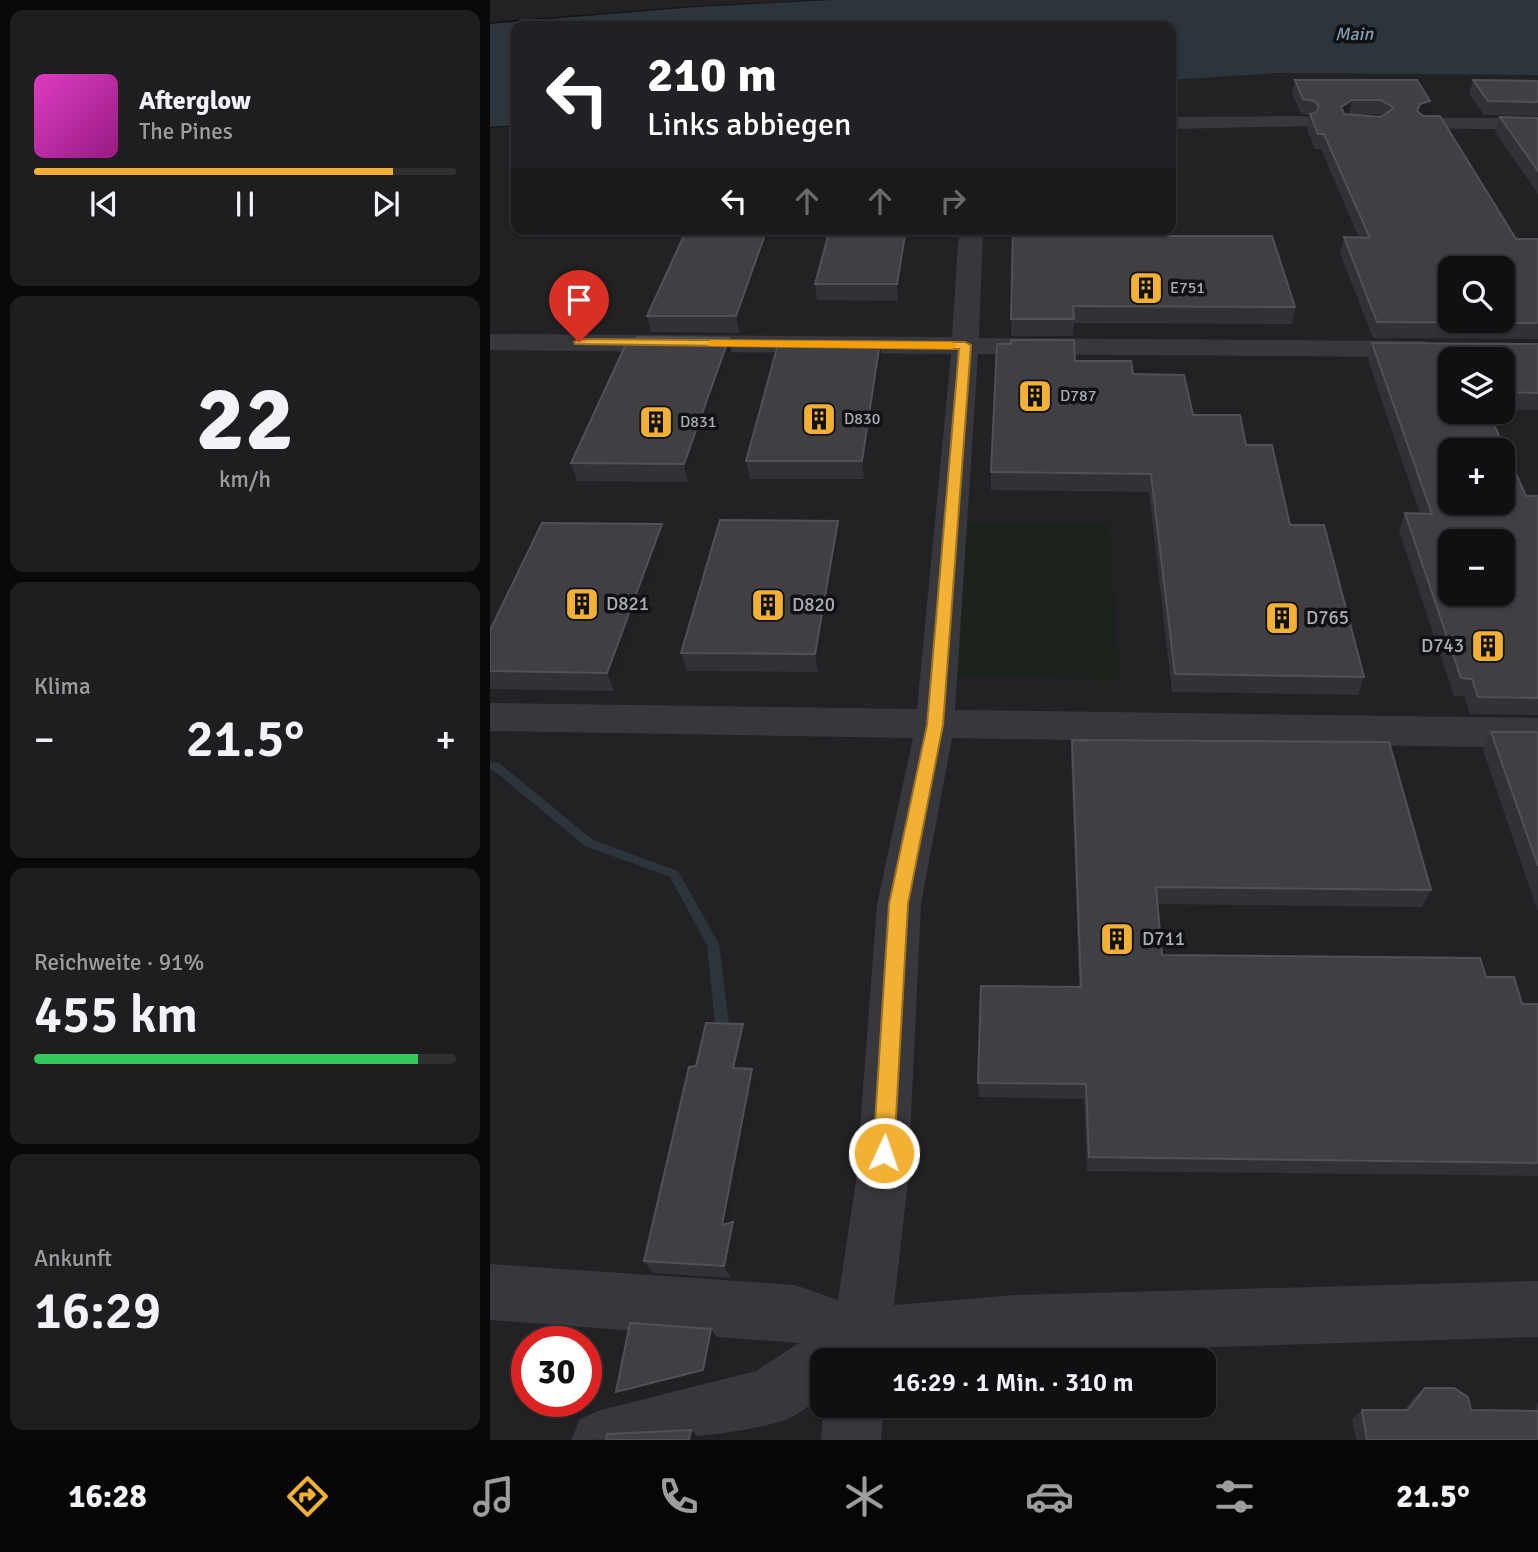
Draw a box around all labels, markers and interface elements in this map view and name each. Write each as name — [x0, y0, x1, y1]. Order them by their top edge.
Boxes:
water label: Main — [1335, 23, 1375, 45]
text: 210 m — [647, 45, 777, 105]
icon: left — [532, 49, 623, 140]
text: Afterglow — [139, 85, 251, 117]
text: Links abbiegen — [647, 105, 851, 144]
text: The Pines — [139, 117, 233, 146]
icon: left — [715, 182, 753, 220]
icon: ahead — [788, 182, 826, 220]
icon: ahead — [861, 182, 899, 220]
icon: right — [934, 182, 972, 220]
icon: previous — [85, 185, 123, 223]
icon: pause — [226, 185, 264, 223]
icon: next — [367, 185, 405, 223]
map controls — [1438, 256, 1515, 606]
button: search — [1438, 256, 1515, 333]
building icon: E751 — [1127, 269, 1165, 307]
pin — [549, 270, 609, 342]
place label: E751 — [1170, 278, 1205, 298]
icon: arrive — [560, 281, 598, 319]
button: layers — [1438, 347, 1515, 424]
text: 22 — [196, 363, 294, 476]
building icon: D787 — [1016, 377, 1054, 415]
place label: D787 — [1060, 386, 1096, 406]
building icon: D830 — [800, 400, 838, 438]
building icon: D831 — [637, 403, 675, 441]
place label: D830 — [844, 409, 880, 429]
place label: D831 — [680, 412, 716, 432]
button: + — [1438, 438, 1515, 515]
text: km/h — [219, 465, 271, 494]
button: − — [1438, 529, 1515, 606]
building icon: D821 — [563, 585, 601, 623]
building icon: D820 — [749, 586, 787, 624]
place label: D821 — [606, 592, 649, 616]
place label: D820 — [792, 593, 835, 617]
building icon: D765 — [1263, 599, 1301, 637]
place label: D765 — [1306, 606, 1349, 630]
building icon: D743 — [1469, 627, 1507, 665]
place label: D743 — [1421, 634, 1464, 658]
text: Klima — [34, 672, 91, 701]
text: 21.5° — [186, 707, 304, 771]
text: − — [34, 716, 55, 763]
text: + — [435, 716, 456, 763]
building icon: D711 — [1098, 920, 1136, 958]
place label: D711 — [1142, 927, 1185, 951]
text: Reichweite · 91% — [34, 948, 204, 977]
text: 455 km — [34, 983, 198, 1047]
position arrow — [847, 1116, 921, 1190]
text: Ankunft — [34, 1244, 112, 1273]
text: 16:29 — [34, 1279, 161, 1343]
speed limit sign: 30 — [511, 1326, 602, 1417]
text: 16:29 · 1 Min. · 310 m — [892, 1367, 1134, 1399]
icon: directions — [283, 1472, 332, 1521]
icon: music — [469, 1472, 518, 1521]
icon: phone — [654, 1472, 703, 1521]
icon: climate — [840, 1472, 889, 1521]
icon: car — [1025, 1472, 1074, 1521]
icon: filters — [1210, 1472, 1259, 1521]
text: 16:28 — [68, 1477, 147, 1516]
text: 21.5° — [1396, 1477, 1470, 1516]

